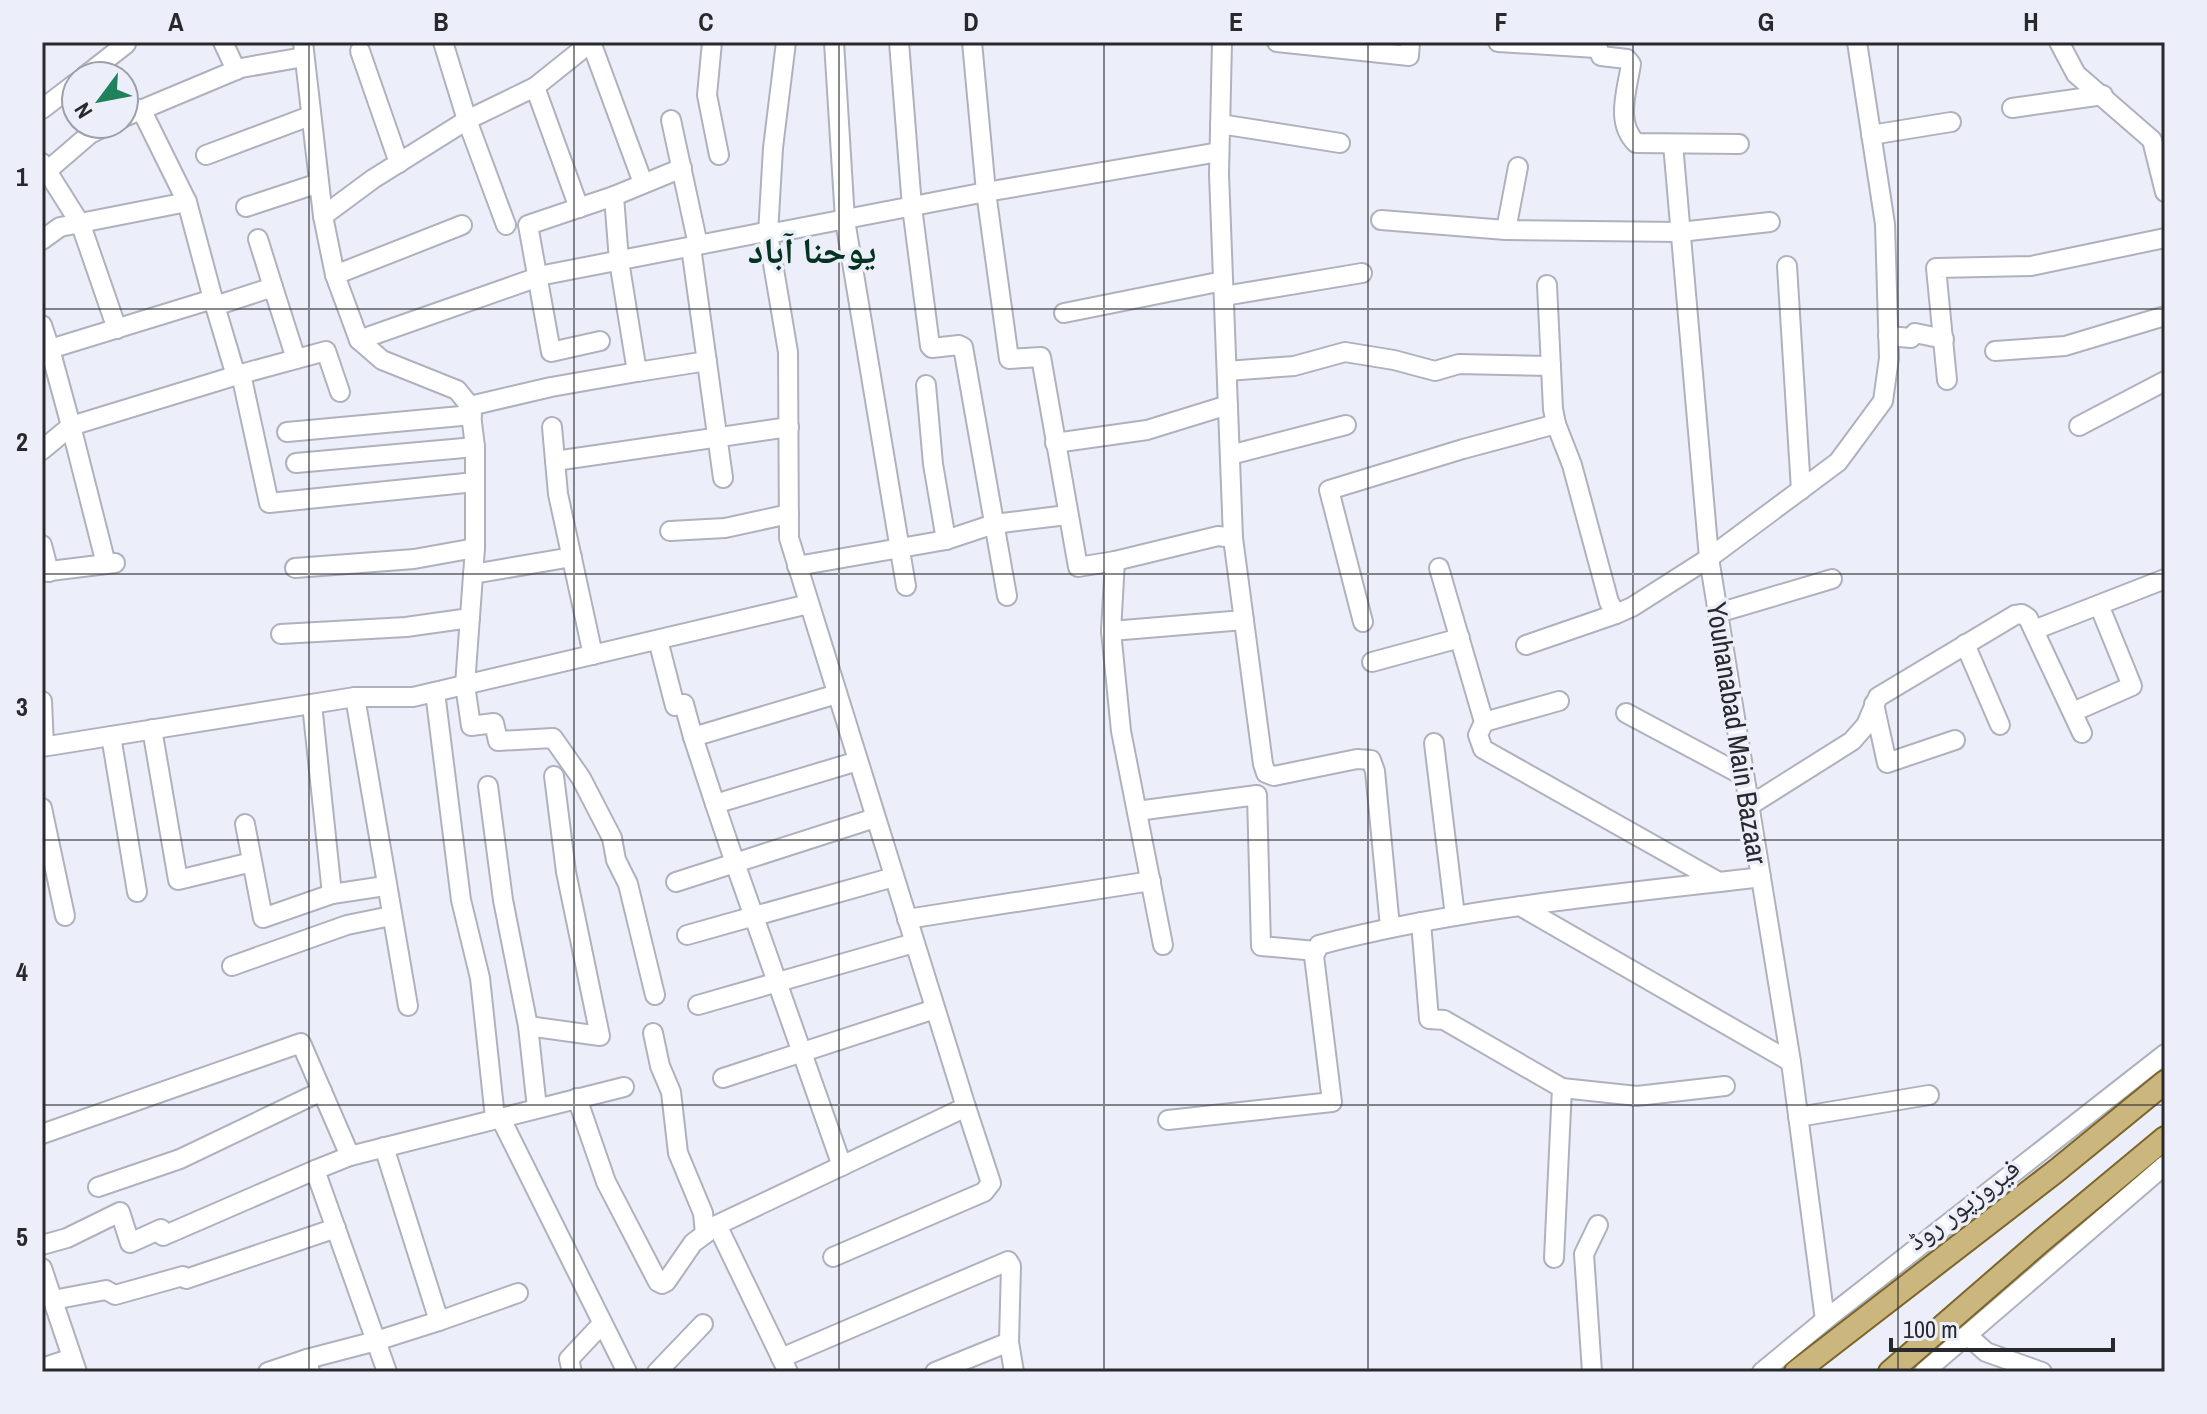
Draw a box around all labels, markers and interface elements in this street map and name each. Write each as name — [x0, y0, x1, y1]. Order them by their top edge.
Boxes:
text: A — [168, 4, 184, 39]
text: B — [433, 4, 449, 39]
text: C — [698, 4, 714, 39]
text: D — [963, 4, 979, 39]
text: E — [1229, 4, 1243, 39]
text: F — [1494, 4, 1508, 39]
text: G — [1758, 4, 1774, 39]
text: H — [2023, 4, 2039, 39]
north arrow — [60, 60, 140, 140]
text: N — [67, 97, 99, 124]
text: 1 — [16, 159, 28, 194]
district label: یوحنا آباد — [748, 226, 876, 274]
text: 2 — [16, 424, 28, 459]
street label: Youhanabad Main Bazaar — [1698, 599, 1777, 867]
text: 3 — [16, 689, 28, 724]
text: 4 — [16, 954, 28, 989]
street label: فیروزپور روڈ — [1899, 1149, 2027, 1259]
text: 5 — [16, 1219, 28, 1254]
scale bar — [1891, 1302, 2113, 1352]
text: 100 m — [1903, 1313, 1958, 1345]

